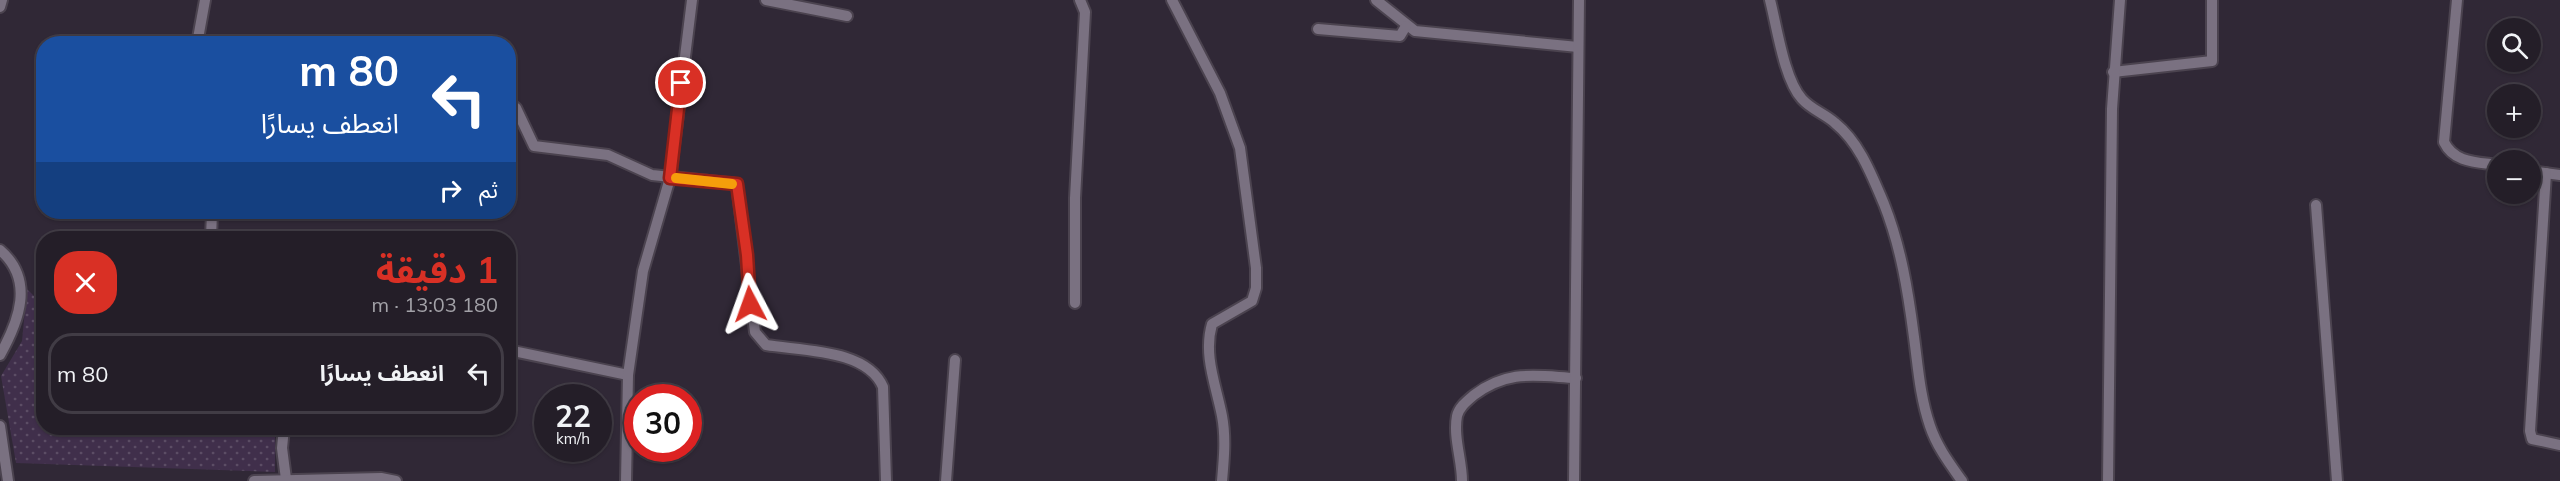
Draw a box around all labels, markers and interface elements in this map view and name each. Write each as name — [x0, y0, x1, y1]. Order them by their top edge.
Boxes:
map controls — [2487, 18, 2541, 204]
button: search — [2487, 18, 2541, 72]
text: 80 m — [299, 44, 399, 97]
pin — [655, 57, 706, 108]
icon: left — [420, 60, 498, 138]
icon: arrive — [664, 66, 697, 99]
button: + — [2487, 84, 2541, 138]
text: انعطف يسارًا — [261, 106, 399, 140]
button: − — [2487, 150, 2541, 204]
icon: right — [434, 174, 467, 207]
text: ثم — [479, 176, 498, 204]
text: 1 دقيقة — [376, 247, 498, 292]
button: close — [54, 251, 117, 314]
position arrow — [718, 272, 782, 336]
text: 180 m · 13:03 — [372, 292, 498, 317]
icon: left — [462, 357, 495, 390]
text: انعطف يسارًا — [320, 359, 444, 387]
text: 80 m — [57, 360, 108, 388]
speed limit sign: 30 — [624, 384, 702, 462]
text: 22 — [555, 397, 591, 435]
text: km/h — [556, 429, 590, 448]

